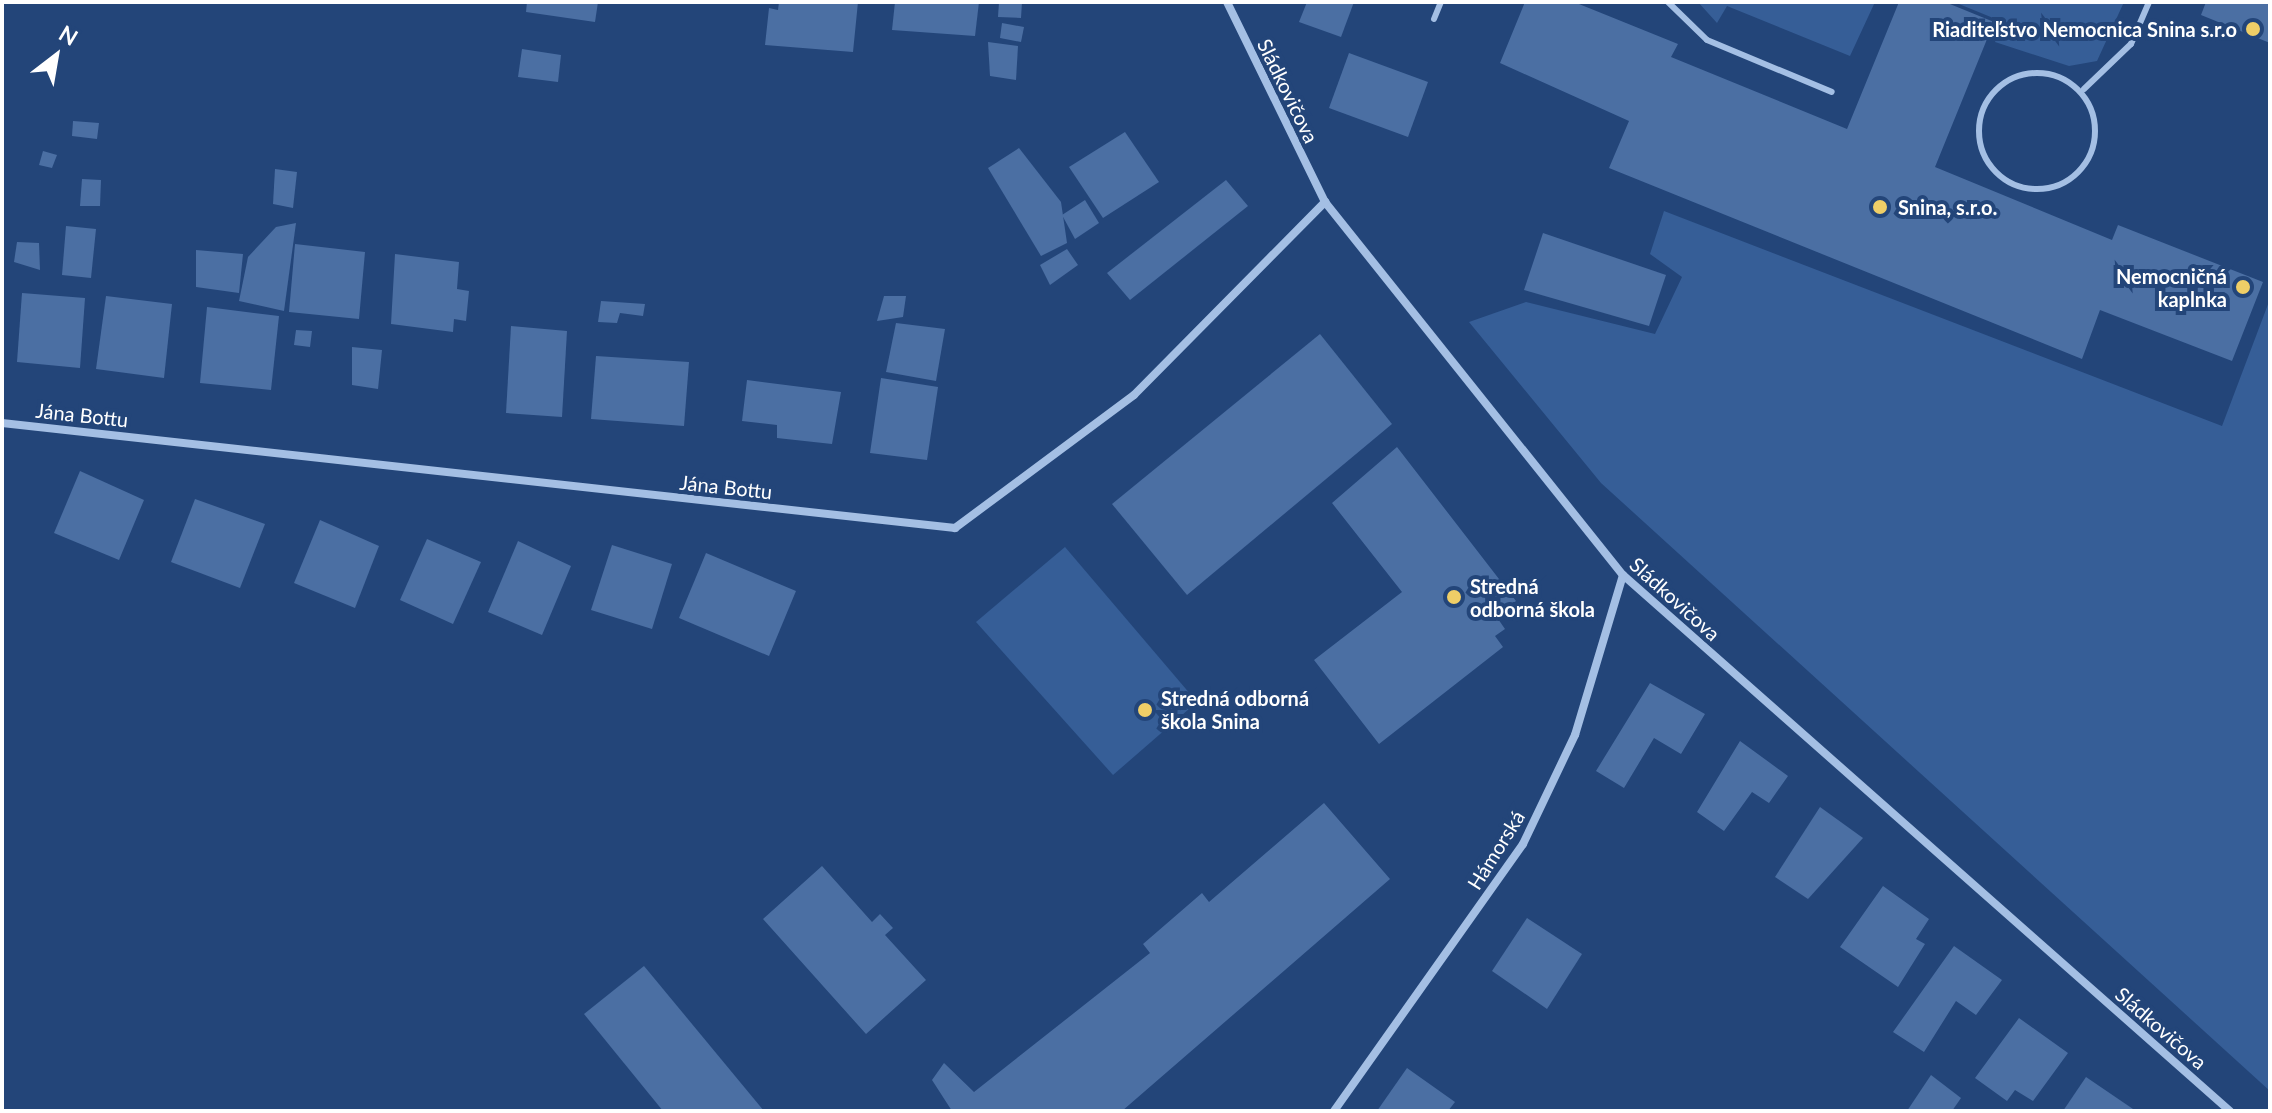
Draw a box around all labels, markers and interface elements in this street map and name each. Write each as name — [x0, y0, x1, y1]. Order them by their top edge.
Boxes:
north arrow — [16, 16, 96, 96]
place label: Riaditeľstvo Nemocnica Snina s.r.o — [1932, 17, 2237, 41]
text: N — [54, 19, 83, 51]
marker: Riaditeľstvo Nemocnica Snina s.r.o — [2244, 20, 2262, 38]
street label: Sládkovičova — [1252, 35, 1324, 147]
place label: Snina, s.r.o. — [1898, 195, 1997, 219]
marker: Snina, s.r.o. — [1869, 196, 1891, 218]
place label: Nemocničná kaplnka — [2116, 264, 2227, 311]
marker: Nemocničná kaplnka — [2234, 278, 2252, 296]
street label: Jána Bottu — [35, 398, 129, 432]
street label: Jána Bottu — [679, 470, 773, 504]
street label: Sládkovičova — [1625, 552, 1725, 646]
place label: Stredná odborná škola — [1470, 574, 1595, 621]
marker: Stredná odborná škola — [1445, 588, 1463, 606]
place label: Stredná odborná škola Snina — [1161, 686, 1309, 733]
marker: Stredná odborná škola Snina — [1136, 701, 1154, 719]
street label: Hámorská — [1462, 806, 1530, 894]
street label: Sládkovičova — [2111, 982, 2211, 1074]

